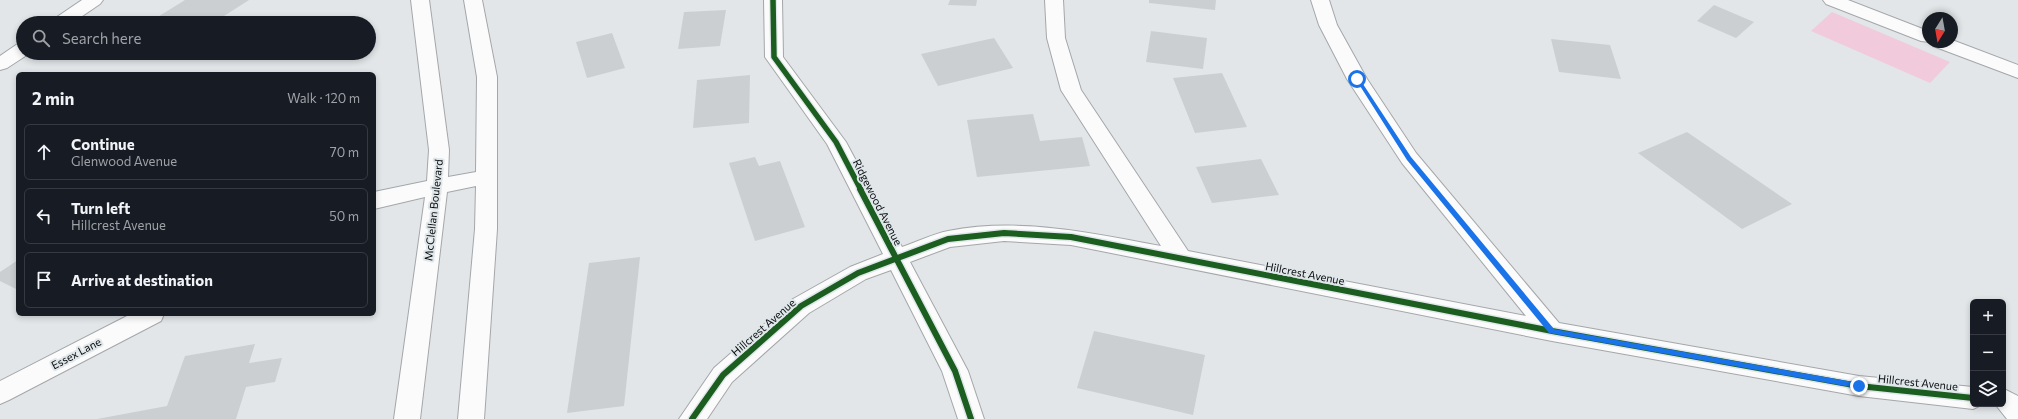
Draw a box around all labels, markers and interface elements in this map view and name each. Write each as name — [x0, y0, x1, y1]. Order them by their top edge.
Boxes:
north arrow — [1922, 12, 1958, 48]
search box — [16, 16, 376, 60]
icon: search — [30, 27, 52, 49]
text: Search here — [62, 29, 141, 47]
route start — [1348, 70, 1366, 88]
text: 2 min — [32, 88, 74, 109]
text: Walk · 120 m — [287, 90, 360, 106]
text: Continue — [71, 135, 135, 153]
icon: ahead — [33, 141, 55, 163]
text: 70 m — [330, 144, 359, 160]
text: Glenwood Avenue — [71, 153, 177, 169]
street label: Ridgewood Avenue — [851, 157, 905, 247]
street label: McClellan Boulevard — [421, 159, 445, 261]
text: Turn left — [71, 199, 130, 217]
icon: left — [33, 205, 55, 227]
text: 50 m — [329, 208, 359, 224]
text: Hillcrest Avenue — [71, 217, 166, 233]
street label: Hillcrest Avenue — [1264, 259, 1346, 287]
icon: arrive — [33, 269, 55, 291]
text: Arrive at destination — [71, 271, 213, 289]
street label: Hillcrest Avenue — [728, 296, 798, 358]
map controls — [1970, 299, 2006, 407]
button: + — [1970, 299, 2006, 335]
street label: Essex Lane — [49, 334, 103, 372]
button: − — [1970, 335, 2006, 371]
street label: Hillcrest Avenue — [1877, 371, 1959, 393]
button: layers — [1970, 371, 2006, 407]
route end — [1850, 377, 1868, 395]

